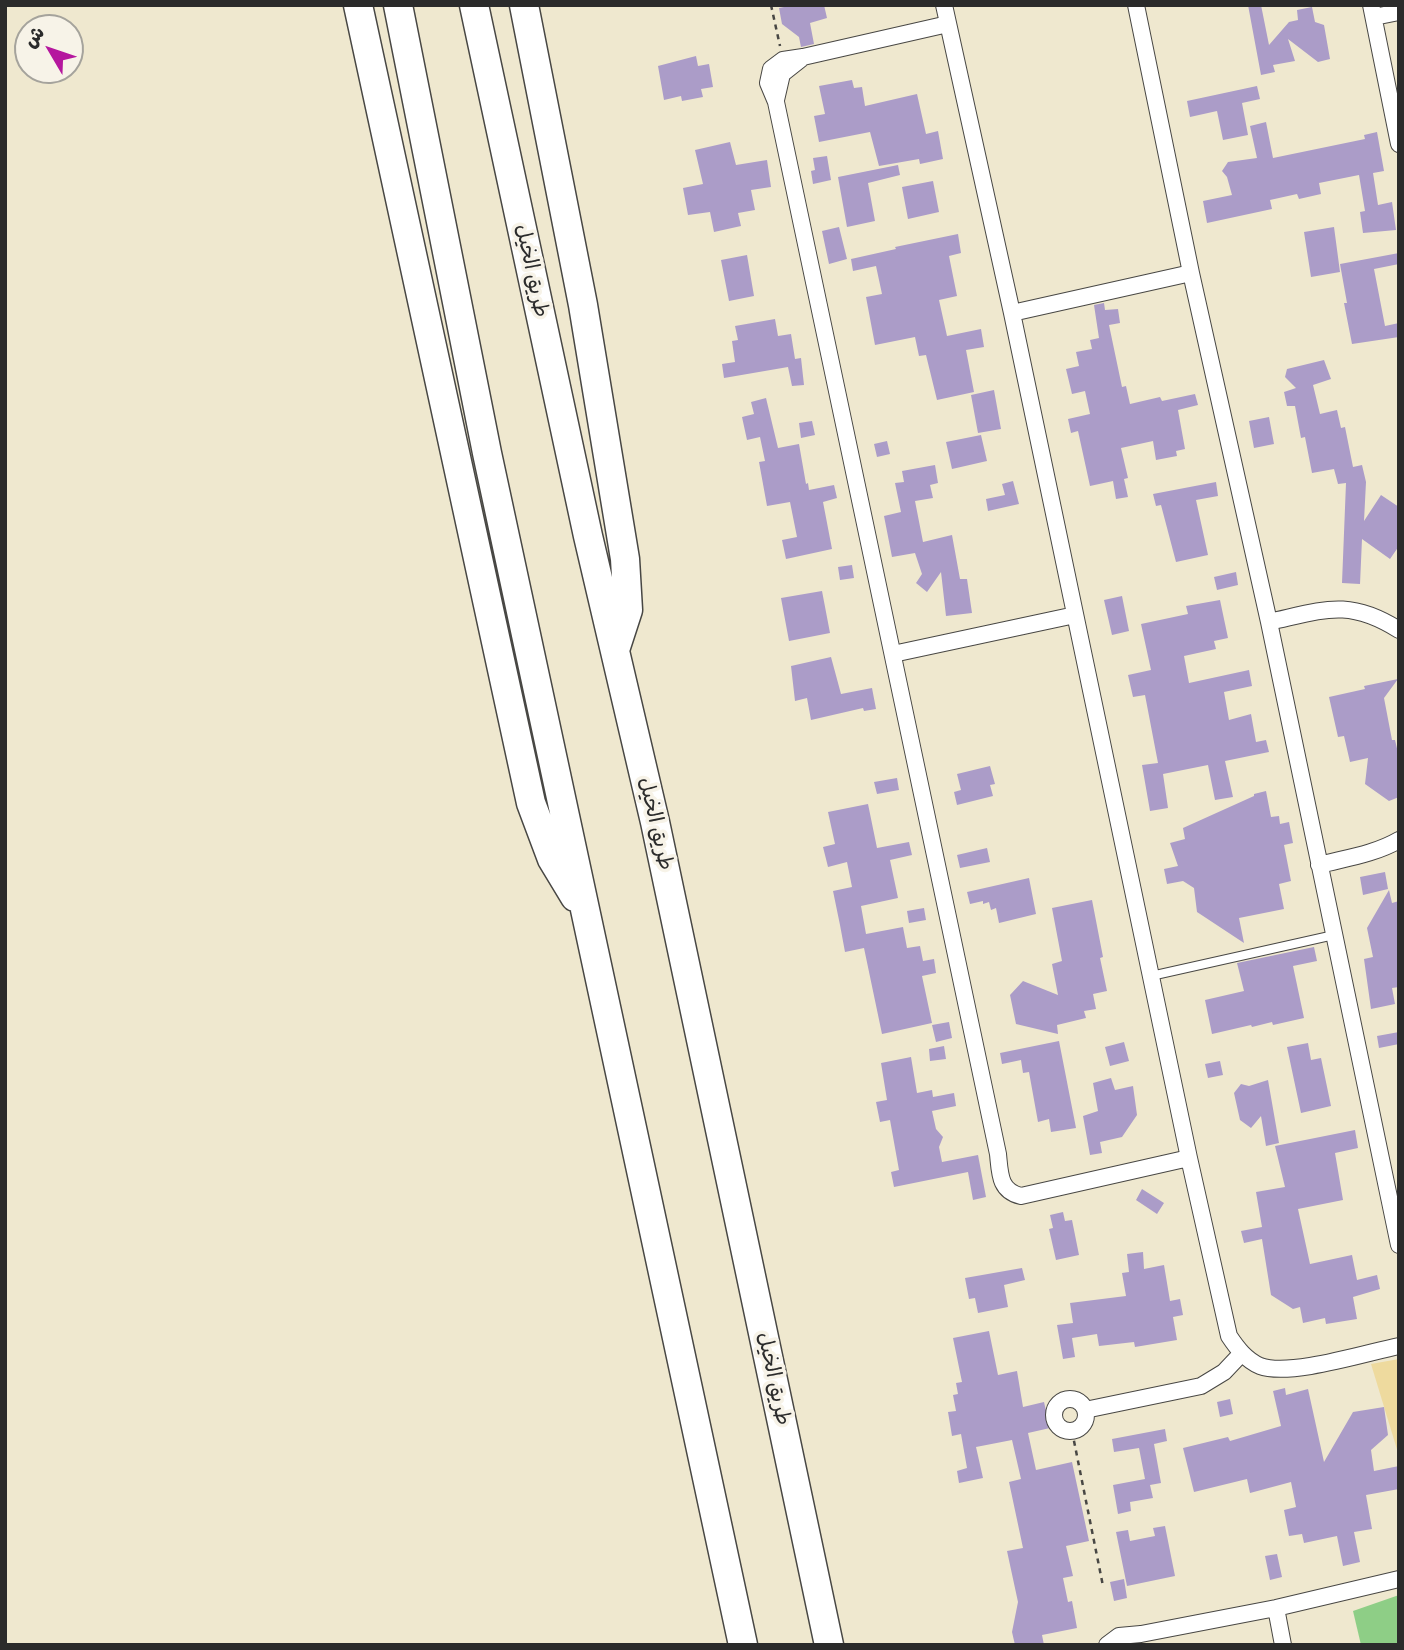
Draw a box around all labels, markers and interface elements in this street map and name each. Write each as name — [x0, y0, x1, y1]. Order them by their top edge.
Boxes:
north arrow — [14, 14, 84, 84]
text: ش — [18, 21, 49, 52]
street label: طريق الخيل — [509, 222, 553, 320]
street label: طريق الخيل — [632, 775, 678, 873]
street label: طريق الخيل — [751, 1330, 795, 1428]

